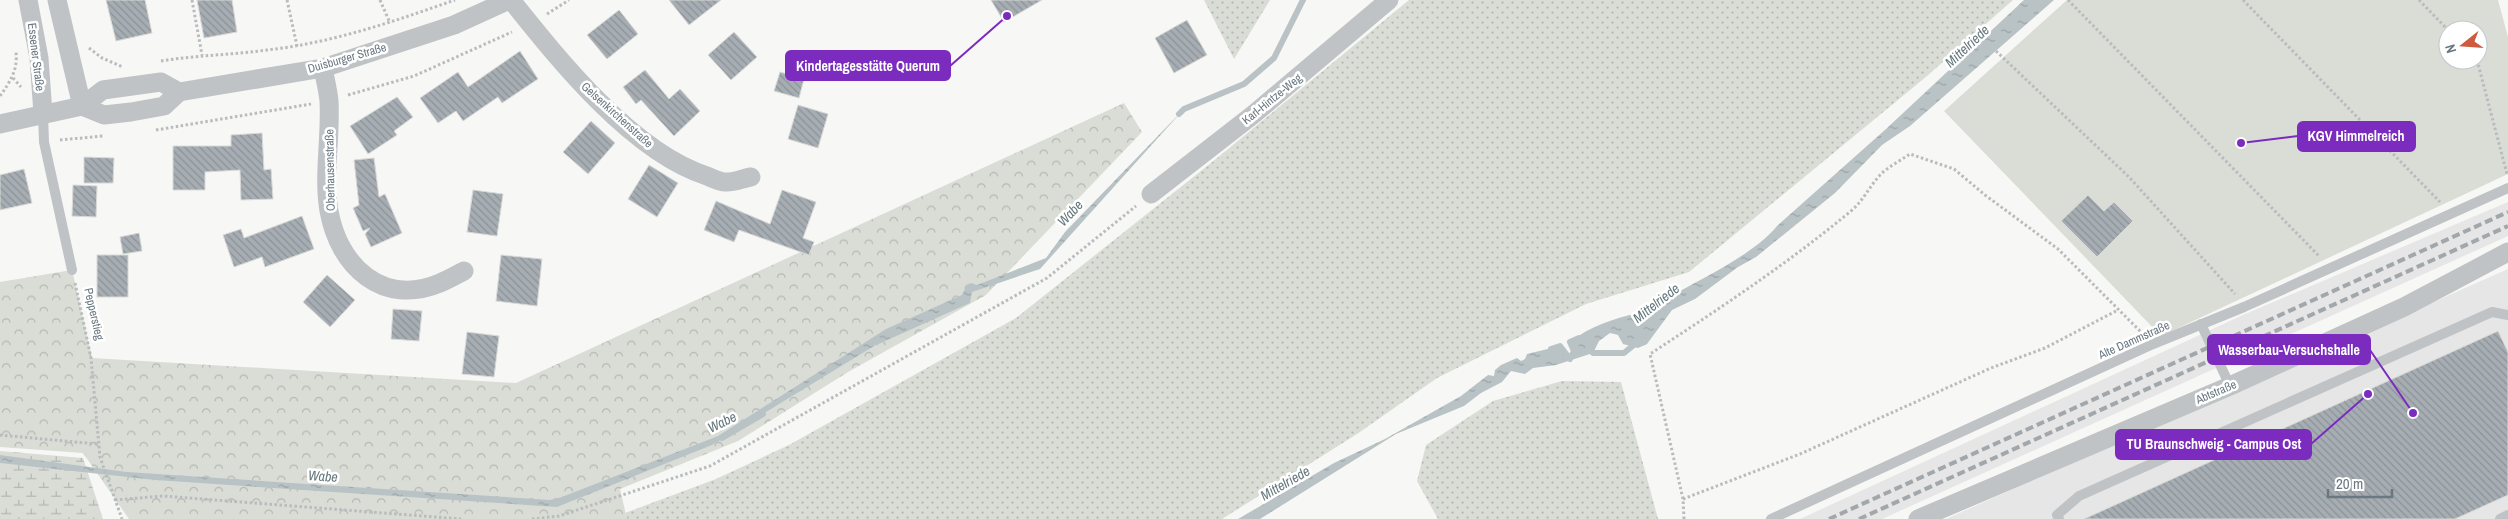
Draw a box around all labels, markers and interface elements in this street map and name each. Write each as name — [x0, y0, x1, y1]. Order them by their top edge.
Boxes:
north arrow — [2438, 20, 2488, 70]
water label: Mittelriede — [1941, 21, 1993, 71]
street label: Essener Straße — [24, 22, 48, 92]
street label: Duisburger Straße — [306, 39, 388, 77]
text: N — [2441, 42, 2460, 55]
callout: Kindertagesstätte Querum — [786, 51, 950, 80]
text: Kindertagesstätte Querum — [796, 57, 940, 75]
street label: Karl-Hintze-Weg — [1239, 70, 1306, 128]
street label: Gelsenkirchenstraße — [578, 78, 656, 152]
callout: KGV Himmelreich — [2298, 122, 2415, 151]
text: KGV Himmelreich — [2308, 127, 2404, 145]
street label: Oberhausenstraße — [321, 129, 339, 211]
water label: Wabe — [1053, 196, 1087, 230]
water label: Mittelriede — [1629, 279, 1683, 327]
street label: Pepperstieg — [80, 286, 108, 342]
street label: Alte Dammstraße — [2095, 317, 2172, 363]
callout: Wasserbau-Versuchshalle — [2208, 335, 2370, 364]
text: Wasserbau-Versuchshalle — [2218, 341, 2360, 359]
street label: Abtstraße — [2192, 376, 2239, 408]
water label: Wabe — [705, 407, 739, 437]
callout: TU Braunschweig - Campus Ost — [2116, 430, 2311, 459]
text: TU Braunschweig - Campus Ost — [2127, 435, 2302, 453]
water label: Mittelriede — [1257, 462, 1313, 504]
water label: Wabe — [308, 466, 338, 486]
scale bar — [2328, 466, 2392, 498]
text: 20 m — [2336, 473, 2363, 494]

